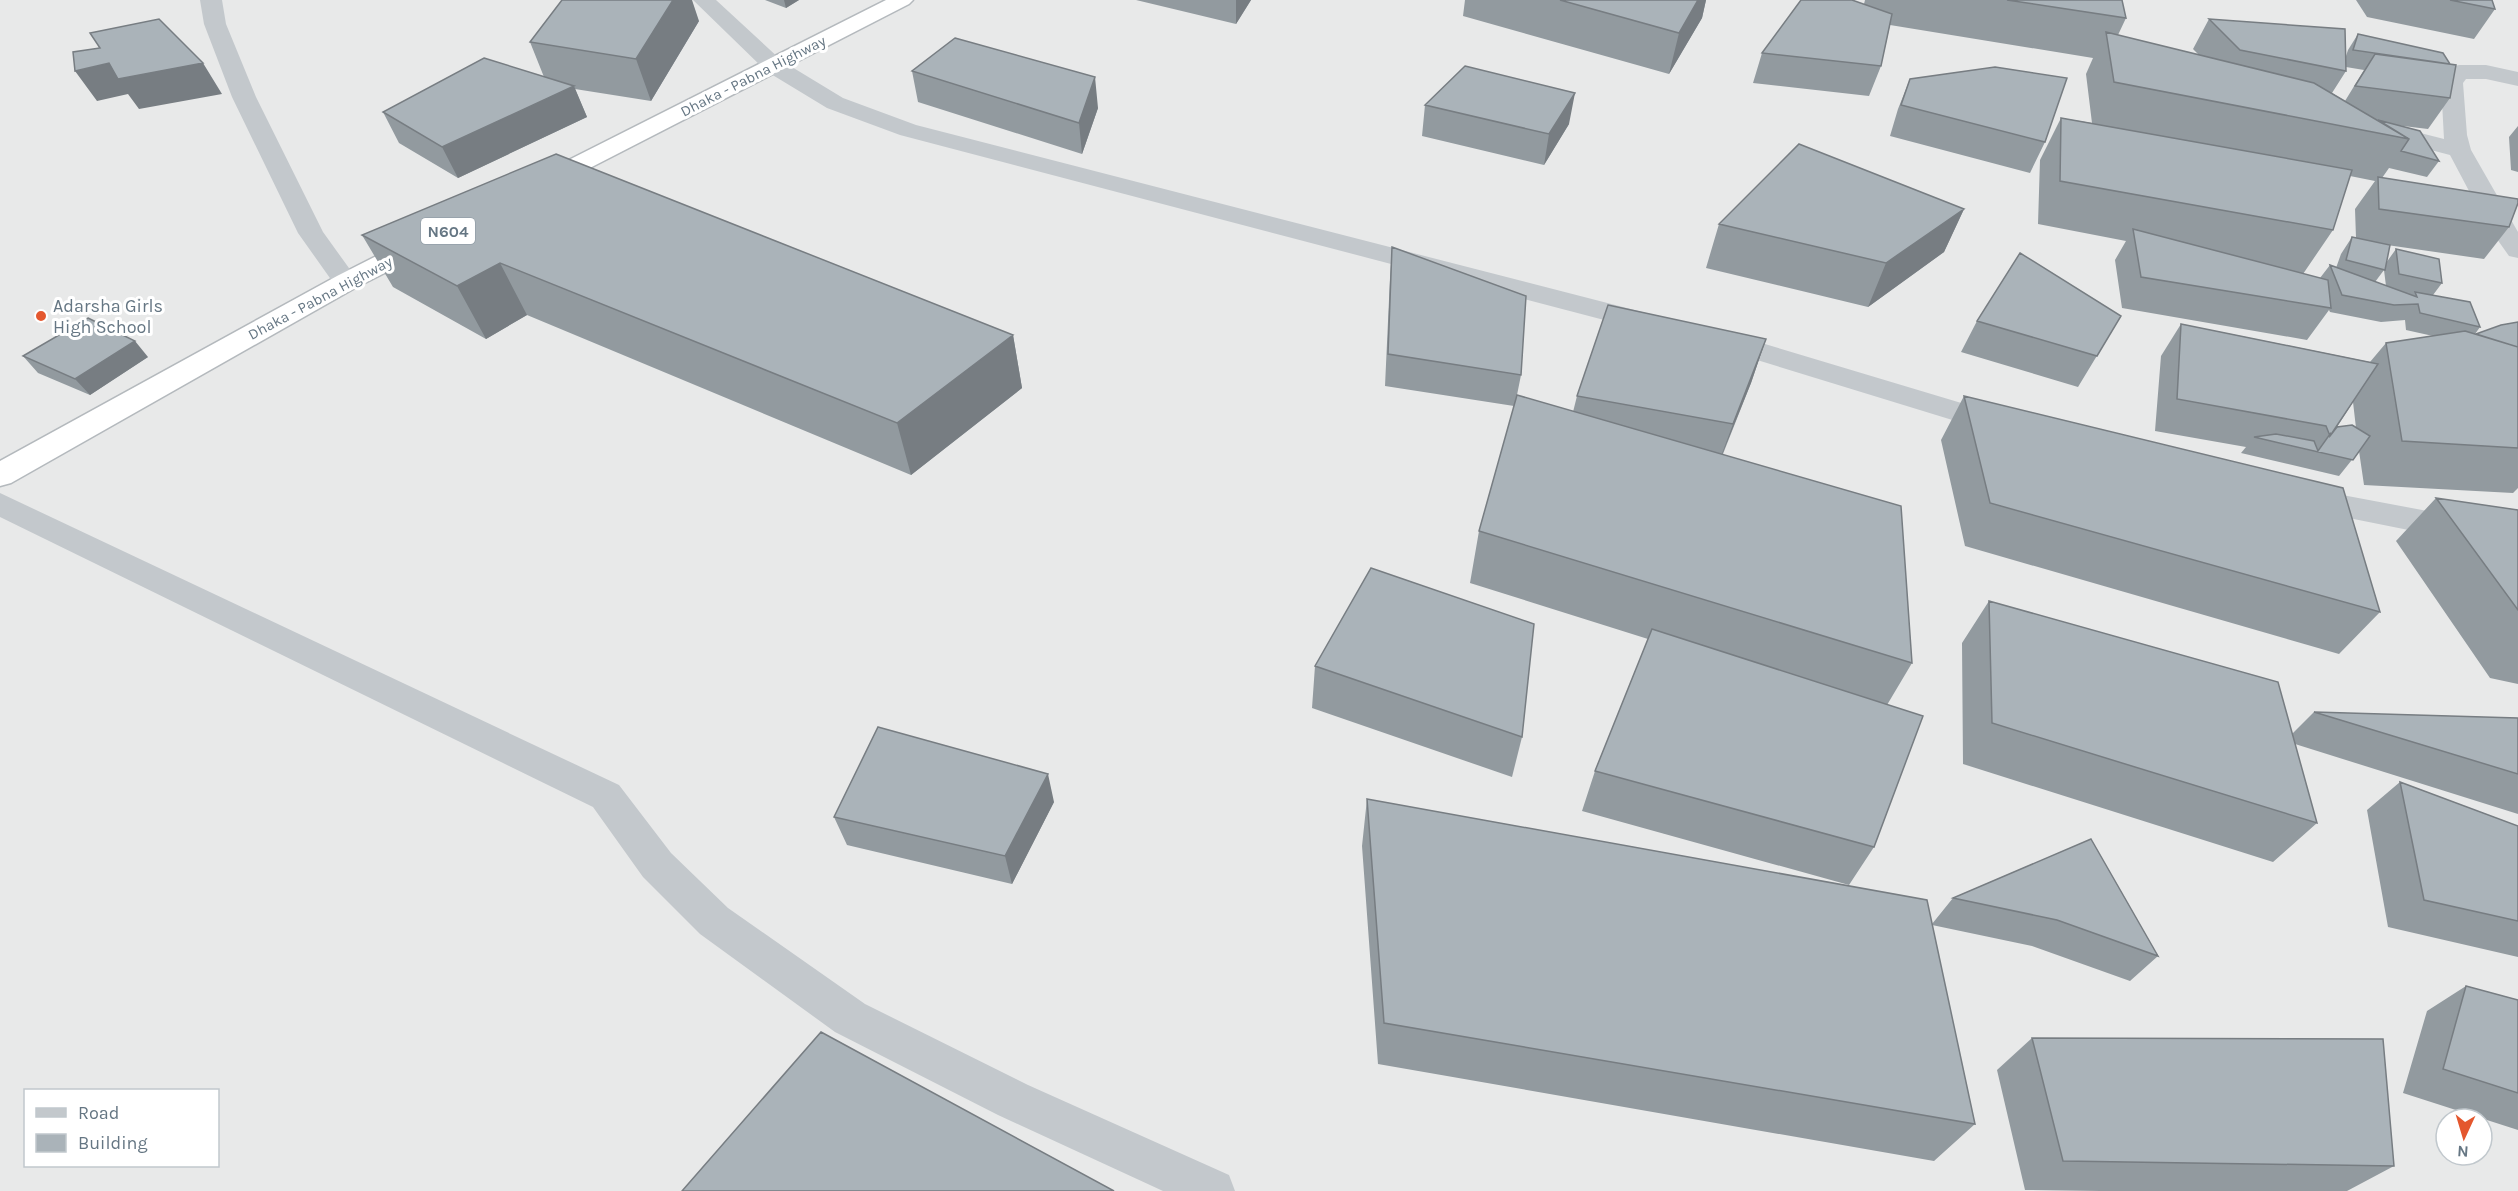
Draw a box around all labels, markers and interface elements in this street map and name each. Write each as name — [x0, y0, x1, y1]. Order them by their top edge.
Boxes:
street label: Dhaka - Pabna Highway — [677, 31, 829, 121]
road number: N604 — [421, 218, 475, 244]
street label: Dhaka - Pabna Highway — [245, 252, 395, 344]
place label: Adarsha Girls High School — [53, 295, 163, 338]
marker: Adarsha Girls High School — [34, 309, 48, 323]
legend — [24, 1089, 219, 1167]
text: Road — [78, 1102, 119, 1124]
north arrow — [2434, 1107, 2494, 1167]
text: Building — [78, 1132, 148, 1154]
text: N — [2457, 1142, 2469, 1161]

